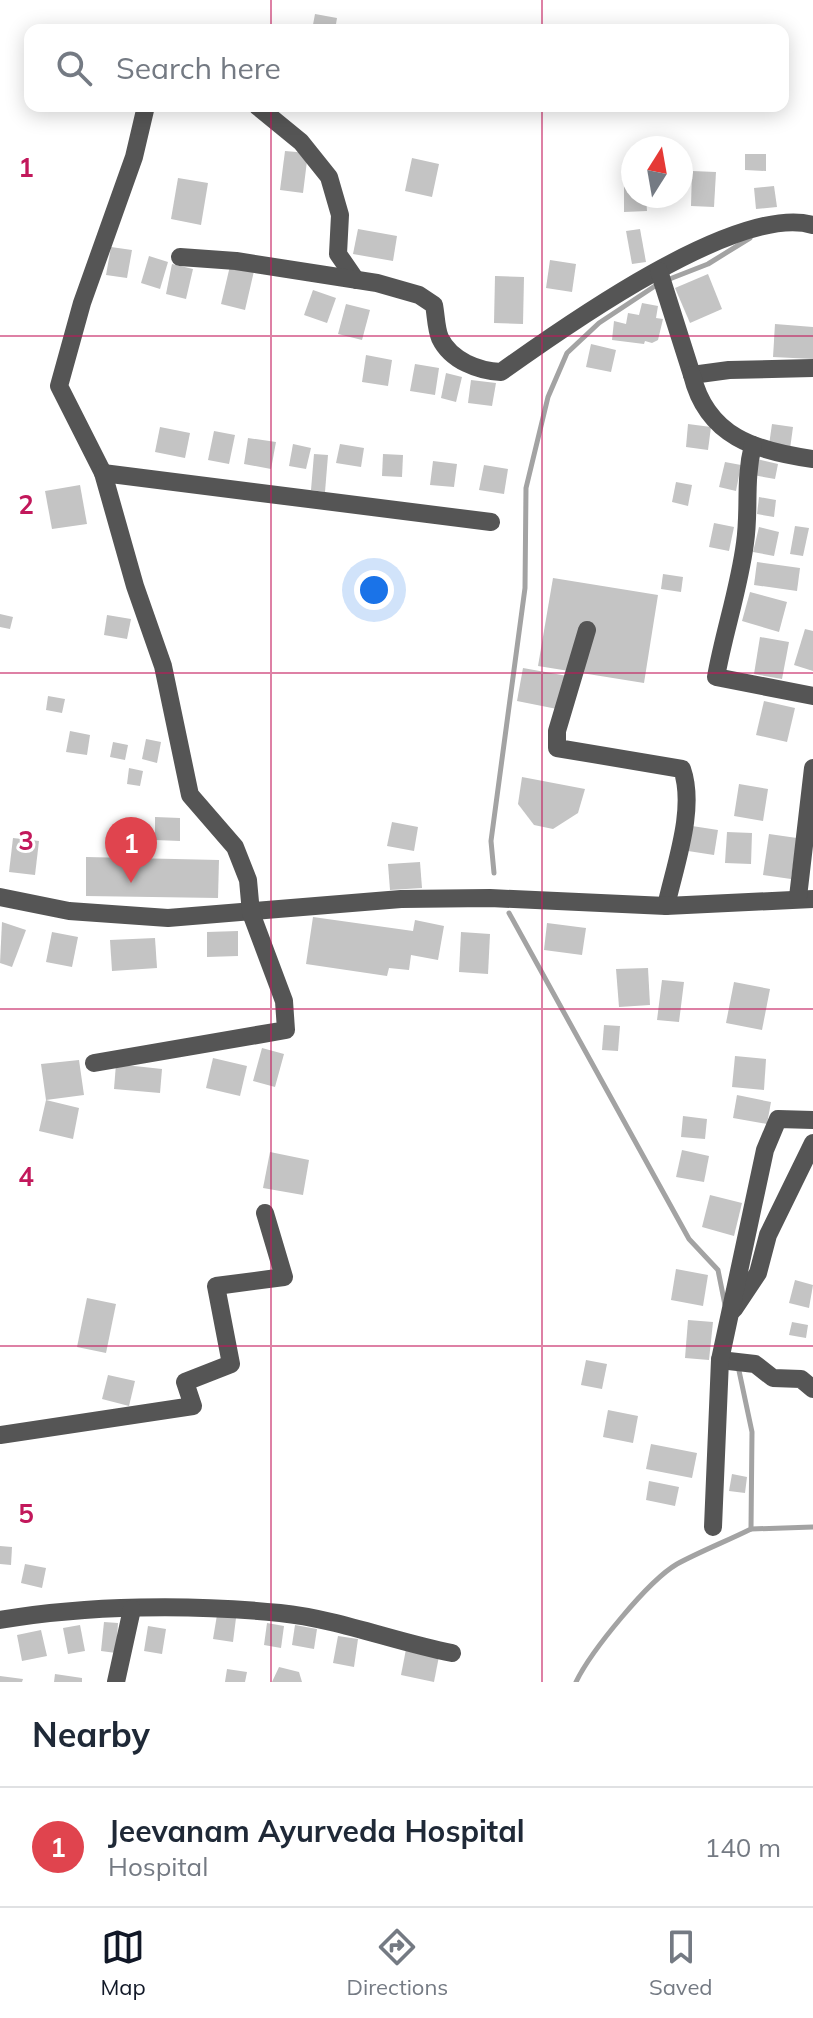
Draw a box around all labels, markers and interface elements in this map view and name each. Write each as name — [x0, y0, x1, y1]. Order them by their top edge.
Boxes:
search box — [24, 24, 789, 112]
icon: search — [52, 46, 96, 90]
text: Search here — [116, 49, 281, 87]
north arrow — [621, 136, 693, 208]
text: 1 — [18, 151, 34, 184]
text: 2 — [18, 488, 34, 521]
your location — [354, 570, 394, 610]
pin: 1 — [105, 817, 157, 883]
text: 3 — [18, 824, 34, 857]
text: 4 — [18, 1160, 34, 1193]
text: 5 — [18, 1497, 34, 1530]
text: Nearby — [32, 1713, 150, 1756]
text: Jeevanam Ayurveda Hospital — [108, 1812, 525, 1850]
text: 1 — [50, 1831, 66, 1864]
text: 140 m — [705, 1831, 781, 1864]
text: Hospital — [108, 1850, 208, 1883]
tab: Map — [100, 1925, 146, 2001]
tab: Directions — [347, 1925, 448, 2001]
tab: Saved — [649, 1925, 713, 2001]

